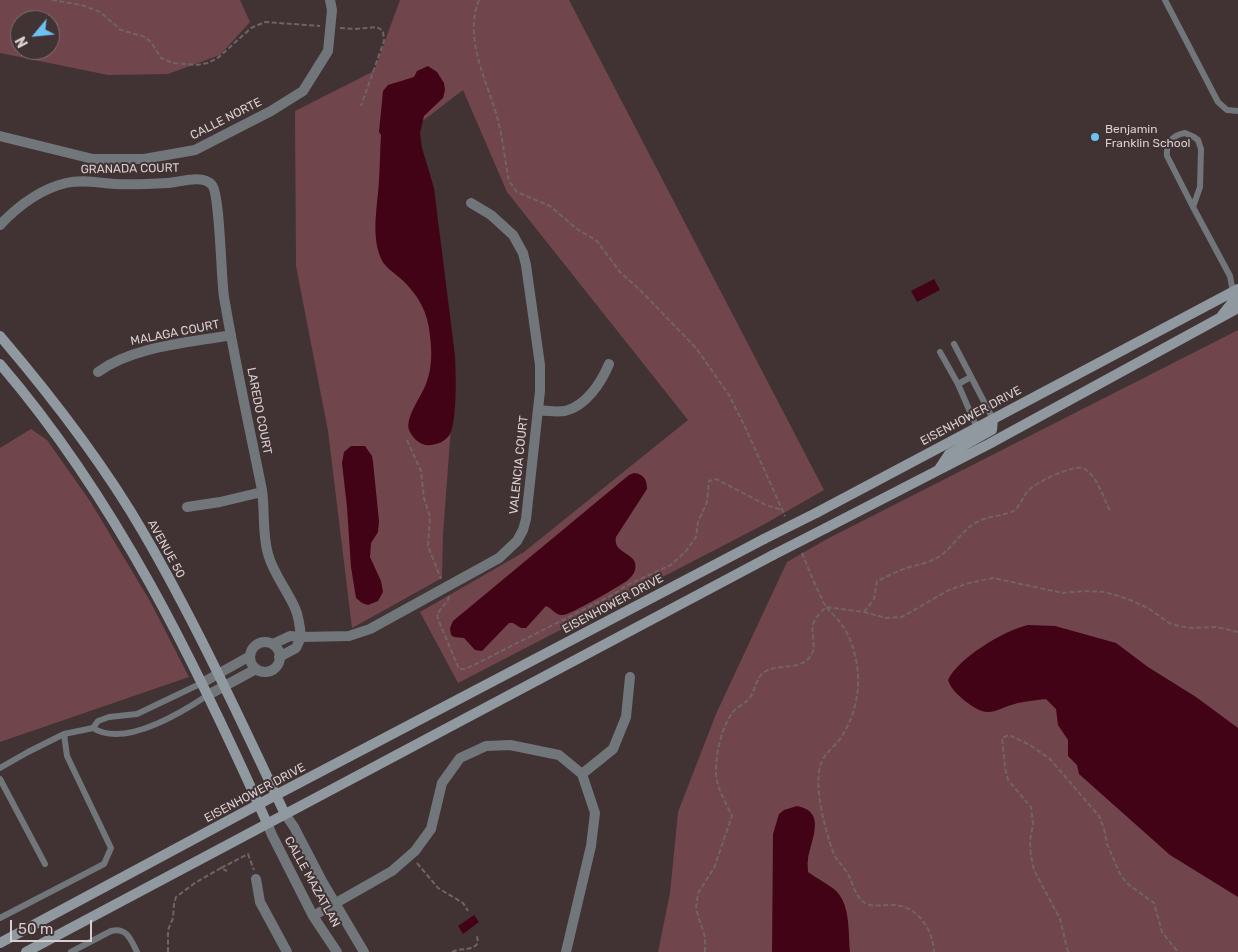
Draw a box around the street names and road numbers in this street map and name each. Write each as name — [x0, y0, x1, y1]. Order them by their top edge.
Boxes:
street label: CALLE NORTE — [188, 95, 264, 143]
street label: GRANADA COURT — [80, 161, 180, 177]
street label: MALAGA COURT — [129, 317, 221, 349]
street label: LAREDO COURT — [243, 366, 275, 456]
street label: EISENHOWER DRIVE — [918, 383, 1024, 449]
street label: VALENCIA COURT — [507, 415, 531, 515]
street label: AVENUE 50 — [144, 517, 188, 581]
street label: EISENHOWER DRIVE — [560, 571, 666, 637]
street label: EISENHOWER DRIVE — [202, 760, 308, 826]
street label: CALLE MAZATLAN — [281, 834, 343, 930]

